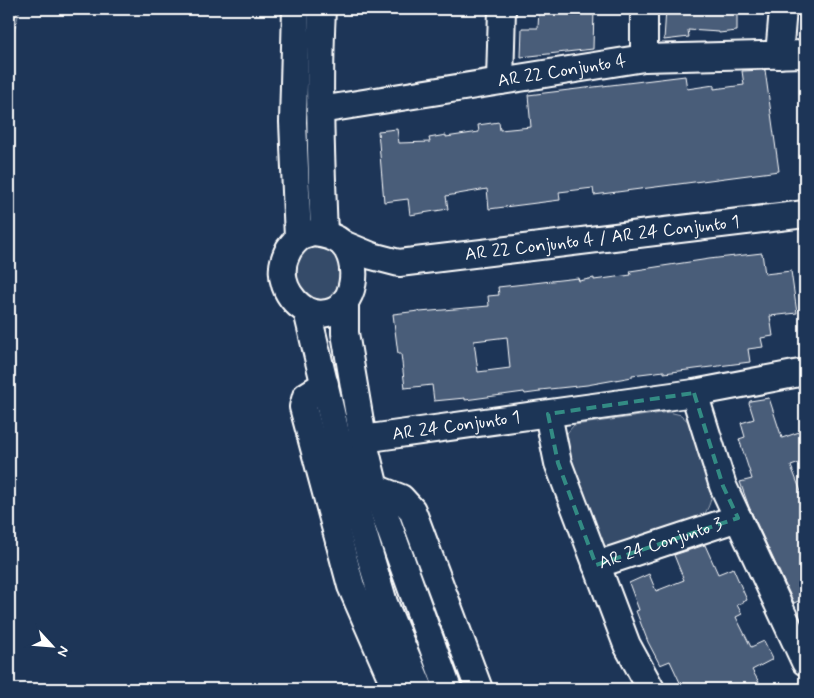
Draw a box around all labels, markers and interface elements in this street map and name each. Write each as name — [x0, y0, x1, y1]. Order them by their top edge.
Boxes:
street label: AR 22 Conjunto 4 — [496, 49, 628, 93]
street label: AR 22 Conjunto 4 / AR 24 Conjunto 1 — [464, 210, 741, 267]
street label: AR 24 Conjunto 1 — [391, 405, 522, 447]
street label: AR 24 Conjunto 3 — [596, 512, 726, 575]
north arrow — [28, 620, 78, 670]
text: N — [53, 643, 73, 659]

